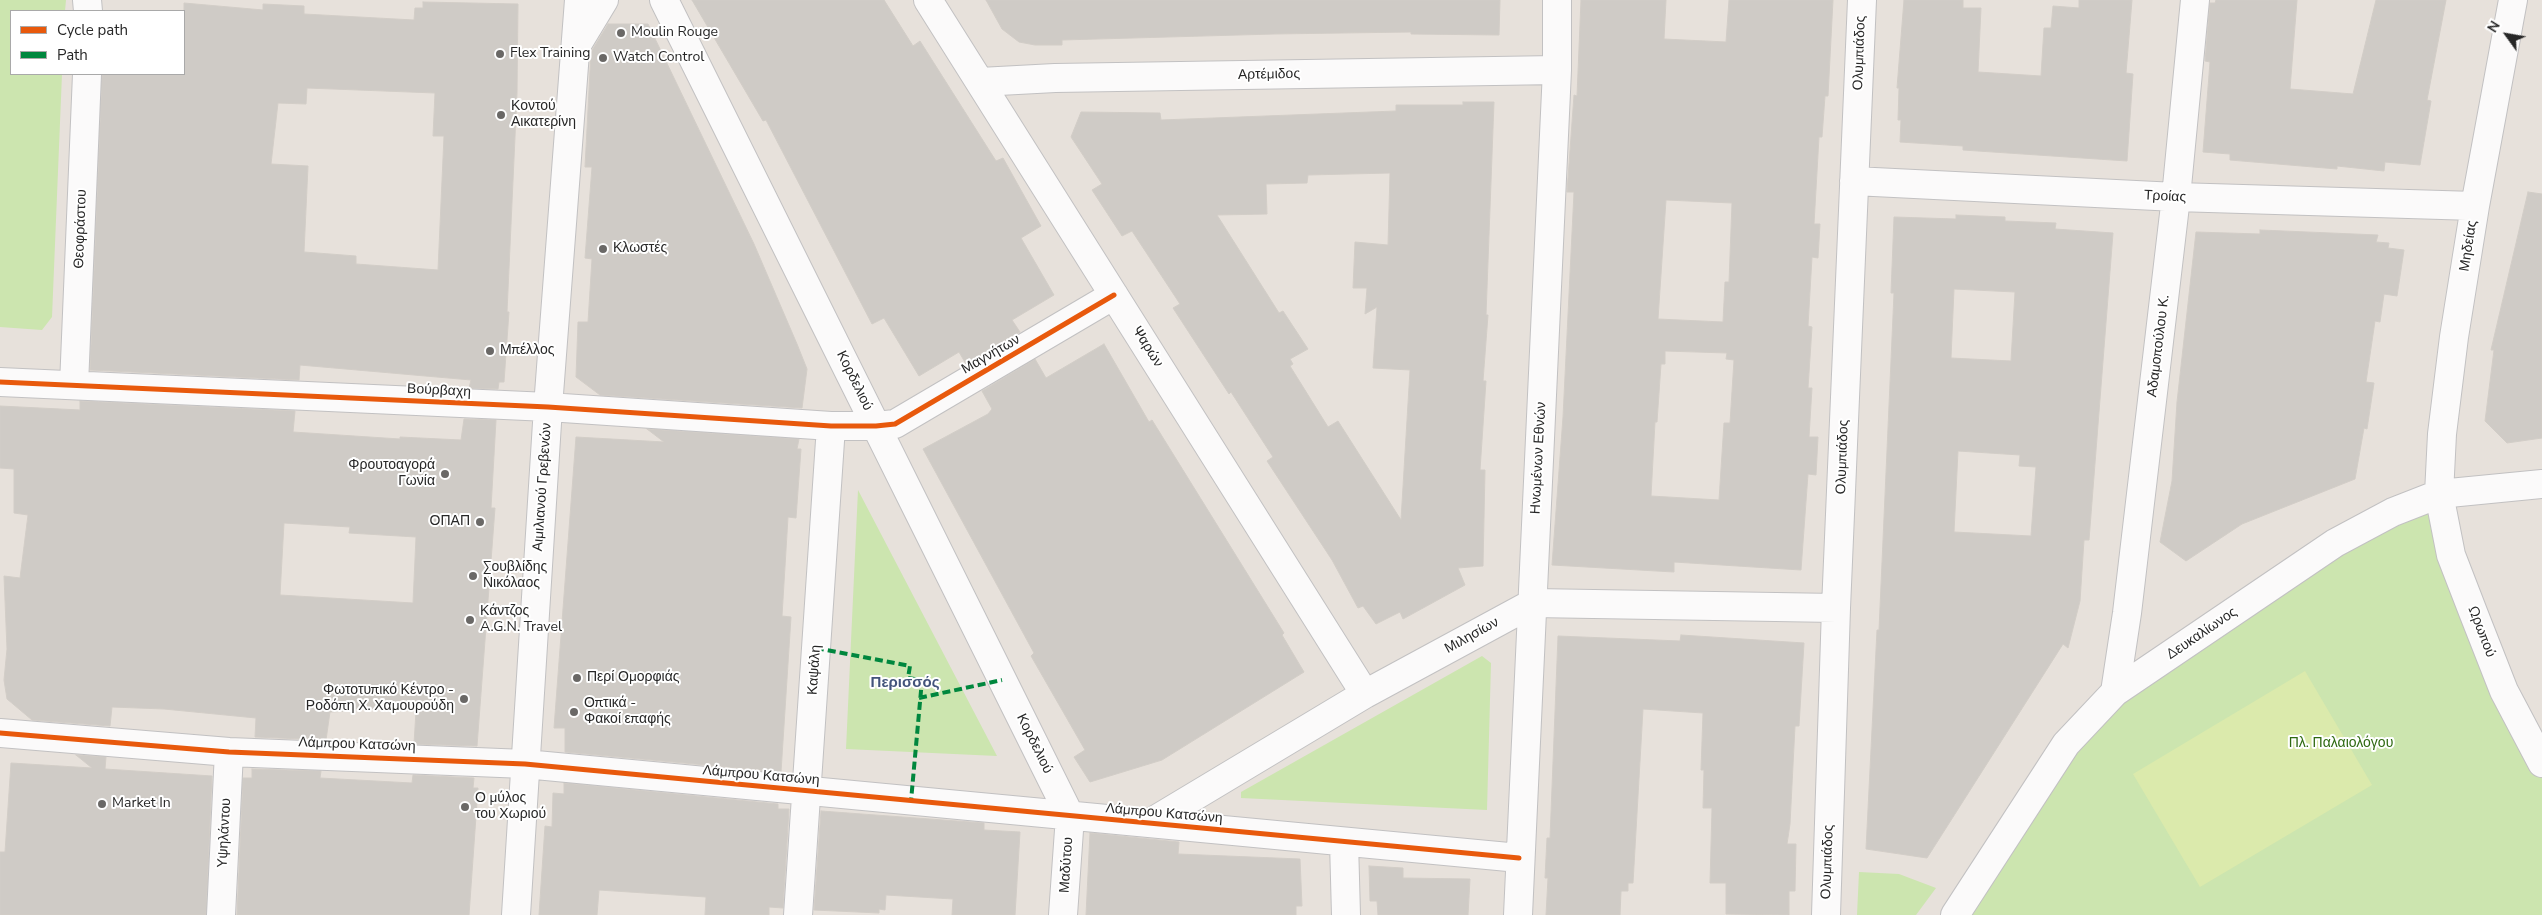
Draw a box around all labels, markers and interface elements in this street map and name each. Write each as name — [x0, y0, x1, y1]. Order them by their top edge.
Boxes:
legend — [10, 10, 185, 75]
north arrow — [2482, 10, 2532, 60]
street label: Ολυμπιάδος — [1850, 15, 1870, 91]
text: N — [2483, 17, 2505, 36]
text: Cycle path — [57, 20, 128, 40]
place label: Moulin Rouge — [631, 25, 718, 41]
marker: Moulin Rouge — [615, 27, 627, 39]
text: Path — [57, 45, 88, 65]
place label: Flex Training — [510, 46, 590, 62]
marker: Flex Training — [494, 48, 506, 60]
place label: Watch Control — [613, 50, 704, 66]
marker: Watch Control — [597, 52, 609, 64]
street label: Αρτέμιδος — [1238, 66, 1300, 84]
place label: Κοντού Αικατερίνη — [511, 99, 576, 132]
marker: Κοντού Αικατερίνη — [495, 109, 507, 121]
street label: Τροίας — [2143, 188, 2187, 206]
street label: Θεοφράστου — [71, 189, 91, 269]
street label: Μηδείας — [2457, 219, 2481, 273]
place label: Κλωστές — [613, 241, 667, 257]
marker: Κλωστές — [597, 243, 609, 255]
street label: Αδαμοπούλου Κ. — [2144, 294, 2174, 398]
street label: Ψαρών — [1128, 323, 1166, 371]
street label: Μαγνήτων — [959, 332, 1023, 378]
place label: Μπέλλος — [500, 343, 554, 359]
marker: Μπέλλος — [484, 345, 496, 357]
street label: Κορδελιού — [832, 348, 876, 414]
street label: Βούρβαχη — [407, 381, 471, 401]
street label: Ηνωμένων Εθνών — [1528, 401, 1550, 515]
street label: Ολυμπιάδος — [1833, 419, 1853, 495]
street label: Αιμιλιανού Γρεβενών — [530, 422, 556, 552]
place label: Φρουτοαγορά Γωνία — [348, 458, 435, 491]
marker: Φρουτοαγορά Γωνία — [439, 468, 451, 480]
place label: ΟΠΑΠ — [430, 514, 470, 530]
marker: ΟΠΑΠ — [474, 516, 486, 528]
place label: Σουβλίδης Νικόλαος — [483, 560, 547, 592]
marker: Σουβλίδης Νικόλαος — [467, 570, 479, 582]
place label: Κάντζος A.G.N. Travel — [480, 604, 562, 636]
street label: Δευκαλίωνος — [2163, 604, 2241, 664]
street label: Ωρωπού — [2464, 604, 2498, 660]
marker: Κάντζος A.G.N. Travel — [464, 614, 476, 626]
street label: Μιλησίων — [1442, 614, 1502, 658]
street label: Καψάλη — [805, 644, 825, 696]
place label: Περί Ομορφιάς — [587, 670, 680, 686]
marker: Περί Ομορφιάς — [571, 672, 583, 684]
district label: Περισσός — [871, 674, 939, 692]
place label: Φωτοτυπικό Κέντρο - Ροδόπη Χ. Χαμουρούδη — [306, 683, 454, 716]
marker: Φωτοτυπικό Κέντρο - Ροδόπη Χ. Χαμουρούδη — [458, 693, 470, 705]
place label: Οπτικά - Φακοί επαφής — [584, 696, 671, 729]
marker: Οπτικά - Φακοί επαφής — [568, 706, 580, 718]
street label: Κορδελιού — [1012, 711, 1056, 777]
street label: Λάμπρου Κατσώνη — [298, 735, 416, 755]
park label: Πλ. Παλαιολόγου — [2289, 736, 2393, 752]
street label: Λάμπρου Κατσώνη — [702, 763, 820, 789]
place label: Ο μύλος του Χωριού — [475, 791, 546, 824]
place label: Market In — [112, 796, 171, 812]
marker: Market In — [96, 798, 108, 810]
street label: Υψηλάντου — [215, 798, 235, 868]
marker: Ο μύλος του Χωριού — [459, 801, 471, 813]
street label: Λάμπρου Κατσώνη — [1105, 801, 1223, 827]
street label: Ολυμπιάδος — [1818, 824, 1838, 900]
street label: Μαδύτου — [1057, 836, 1077, 894]

